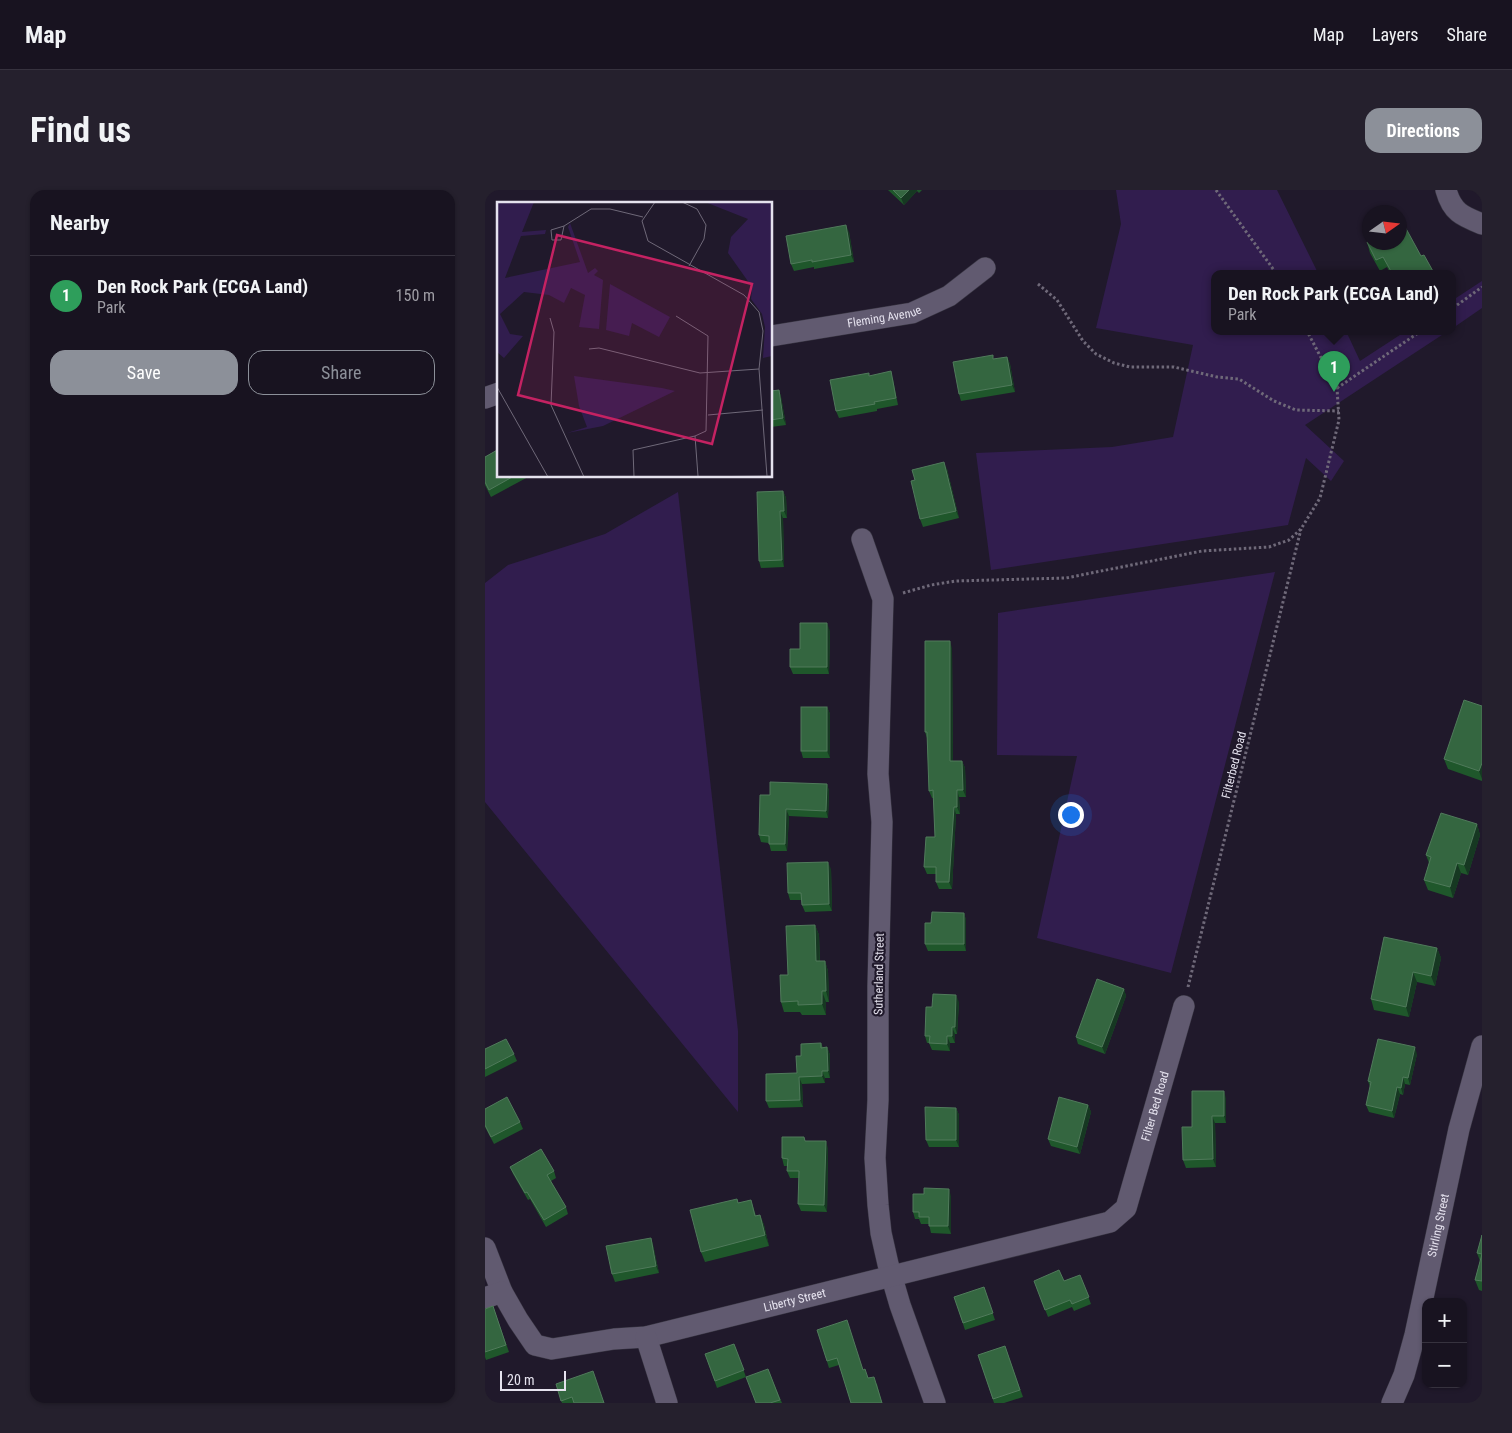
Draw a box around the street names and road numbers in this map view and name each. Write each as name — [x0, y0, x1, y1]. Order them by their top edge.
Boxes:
street label: Fleming Avenue — [846, 302, 924, 330]
street label: Filterbed Road — [1219, 730, 1249, 800]
street label: Sutherland Street — [871, 933, 887, 1015]
street label: Filter Bed Road — [1139, 1070, 1172, 1143]
street label: Stirling Street — [1425, 1192, 1452, 1258]
street label: Liberty Street — [762, 1286, 828, 1315]

